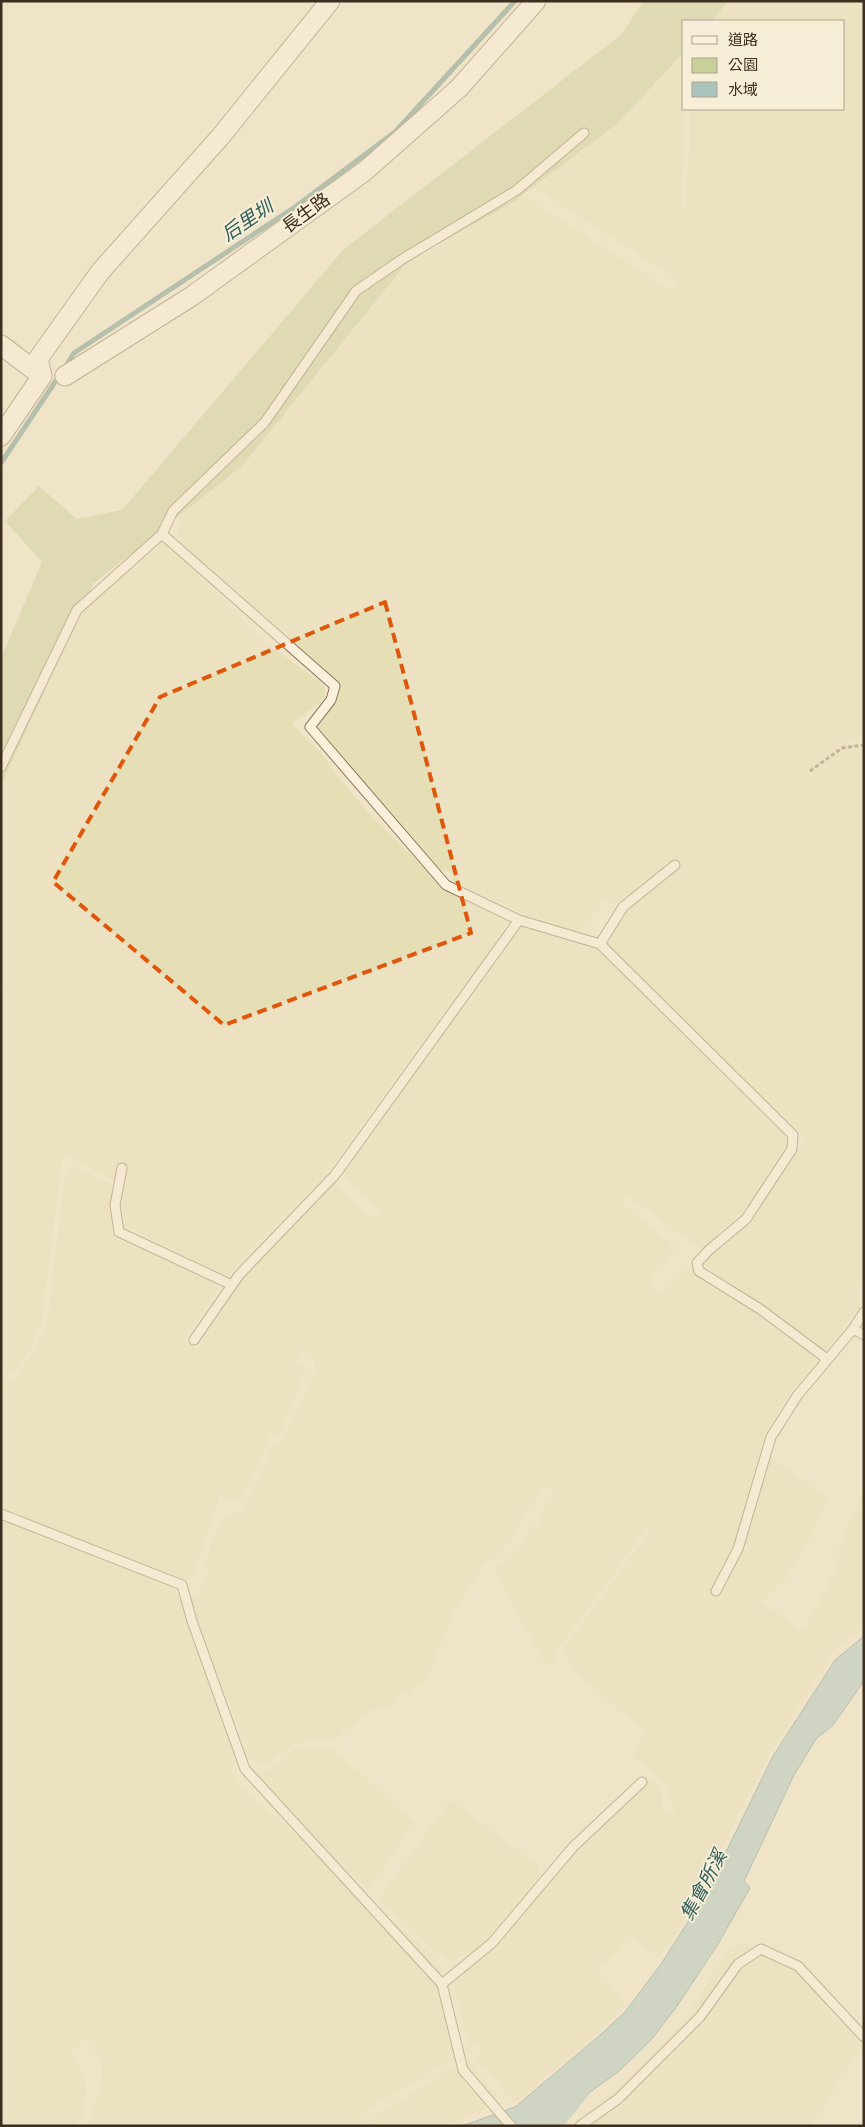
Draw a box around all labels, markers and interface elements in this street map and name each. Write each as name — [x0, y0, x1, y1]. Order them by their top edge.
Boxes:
legend — [682, 20, 845, 110]
text: 道路 — [728, 29, 758, 49]
text: 公園 — [728, 54, 758, 74]
text: 水域 — [728, 79, 758, 99]
street label: 長生路 — [277, 187, 334, 238]
water label: 后里圳 — [216, 191, 280, 246]
water label: 集會所溪 — [673, 1842, 733, 1924]

